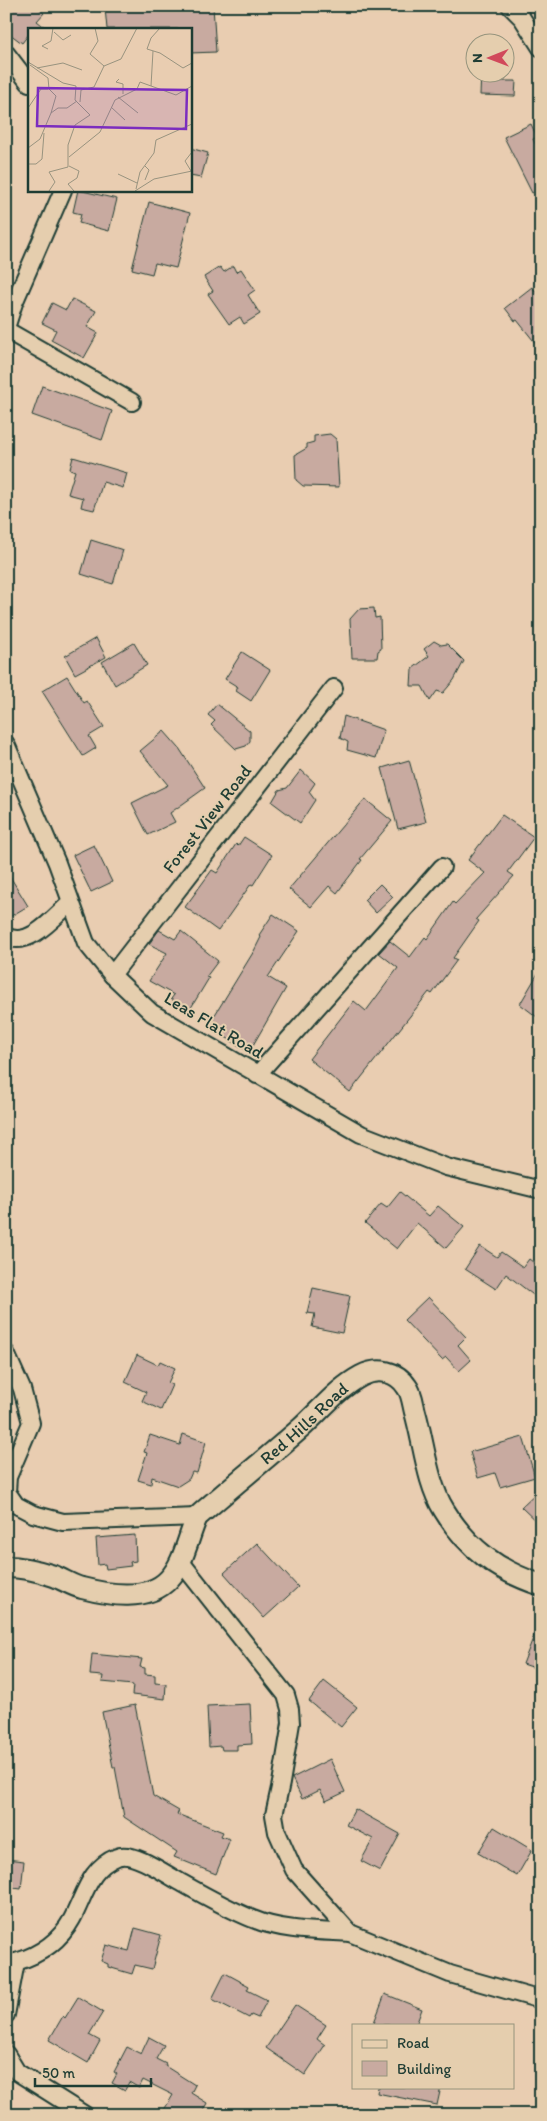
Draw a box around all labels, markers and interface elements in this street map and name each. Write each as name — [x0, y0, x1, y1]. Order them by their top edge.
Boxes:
inset map — [28, 28, 191, 191]
north arrow — [464, 32, 514, 82]
text: N — [469, 53, 486, 63]
street label: Forest View Road — [158, 760, 256, 878]
street label: Leas Flat Road — [160, 987, 268, 1063]
street label: Red Hills Road — [256, 1377, 353, 1469]
legend — [352, 2024, 514, 2088]
text: Road — [397, 2034, 430, 2052]
scale bar — [35, 2056, 151, 2088]
text: Building — [397, 2060, 451, 2078]
text: 50 m — [42, 2064, 75, 2082]

